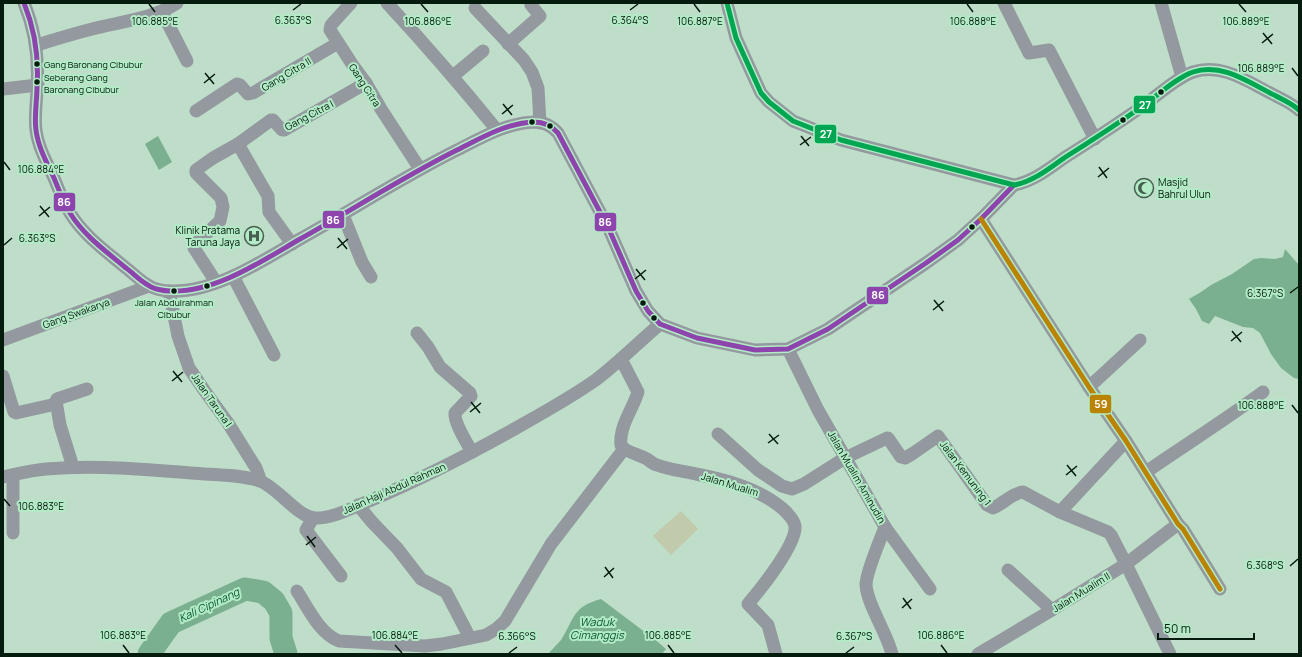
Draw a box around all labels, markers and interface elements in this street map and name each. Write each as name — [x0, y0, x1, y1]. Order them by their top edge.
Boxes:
text: 6.363°S — [275, 13, 311, 27]
text: 6.364°S — [611, 13, 649, 27]
text: 106.885°E — [132, 14, 178, 28]
text: 106.886°E — [405, 14, 452, 28]
text: 106.887°E — [677, 14, 723, 28]
text: 106.888°E — [950, 14, 996, 28]
text: 106.889°E — [1223, 14, 1270, 28]
street label: Gang Citra II — [259, 54, 313, 94]
place label: Gang Baronang Cibubur — [44, 58, 144, 71]
marker: Gang Baronang Cibubur — [32, 59, 42, 69]
street label: Gang Citra — [346, 61, 384, 109]
text: 106.889°E — [1238, 61, 1285, 75]
place label: Seberang Gang Baronang Cibubur — [44, 71, 120, 96]
marker: Seberang Gang Baronang Cibubur — [32, 77, 42, 87]
unlabelled marker — [1156, 87, 1166, 97]
line badge: 27 — [1133, 95, 1156, 114]
street label: Gang Citra I — [282, 96, 336, 134]
text: 27 — [1139, 97, 1151, 112]
unlabelled marker — [1118, 115, 1128, 125]
unlabelled marker — [527, 117, 537, 127]
unlabelled marker — [545, 121, 555, 131]
line badge: 27 — [814, 124, 837, 144]
text: 27 — [820, 126, 832, 141]
text: 106.884°E — [18, 162, 65, 176]
place label: Masjid Bahrul Ulun — [1158, 175, 1211, 201]
mosque icon: Masjid Bahrul Ulun — [1133, 177, 1155, 199]
line badge: 86 — [53, 192, 76, 212]
text: 86 — [57, 194, 71, 209]
line badge: 86 — [322, 210, 345, 229]
text: 86 — [326, 212, 340, 227]
line badge: 86 — [594, 212, 617, 232]
text: 86 — [598, 214, 612, 229]
unlabelled marker — [967, 222, 977, 232]
place label: Klinik Pratama Taruna Jaya — [176, 223, 240, 249]
hospital icon: Klinik Pratama Taruna Jaya — [243, 225, 265, 247]
text: 6.363°S — [19, 231, 55, 245]
unlabelled marker — [202, 281, 212, 291]
marker: Jalan Abdulrahman Cibubur — [169, 286, 179, 296]
line badge: 86 — [866, 286, 889, 305]
text: 6.367°S — [1247, 286, 1283, 300]
text: 86 — [871, 287, 885, 302]
street label: Gang Swakarya — [41, 294, 111, 332]
place label: Jalan Abdulrahman Cibubur — [135, 296, 213, 321]
unlabelled marker — [638, 298, 648, 308]
unlabelled marker — [649, 313, 659, 323]
street label: Jalan Taruna I — [188, 371, 236, 429]
line badge: 59 — [1089, 394, 1112, 414]
text: 59 — [1094, 396, 1108, 411]
text: 106.888°E — [1238, 398, 1284, 412]
street label: Jalan Mualim Aminudin — [825, 428, 889, 526]
street label: Jalan Kemuning 1 — [937, 438, 995, 508]
street label: Jalan Haji Abdul Rahman — [340, 459, 448, 517]
street label: Jalan Mualim — [700, 469, 760, 499]
text: 106.883°E — [18, 499, 64, 513]
text: 6.368°S — [1247, 558, 1283, 572]
street label: Jalan Mualim II — [1049, 569, 1113, 615]
water label: Kali Cipinang — [176, 583, 243, 625]
water label: Waduk Cimanggis — [570, 614, 625, 642]
scale bar — [1158, 615, 1254, 641]
text: 50 m — [1164, 620, 1191, 637]
text: 106.883°E — [100, 628, 146, 642]
text: 106.884°E — [372, 628, 419, 642]
text: 106.885°E — [645, 628, 691, 642]
text: 106.886°E — [918, 628, 965, 642]
text: 6.366°S — [498, 629, 536, 643]
text: 6.367°S — [836, 629, 872, 643]

